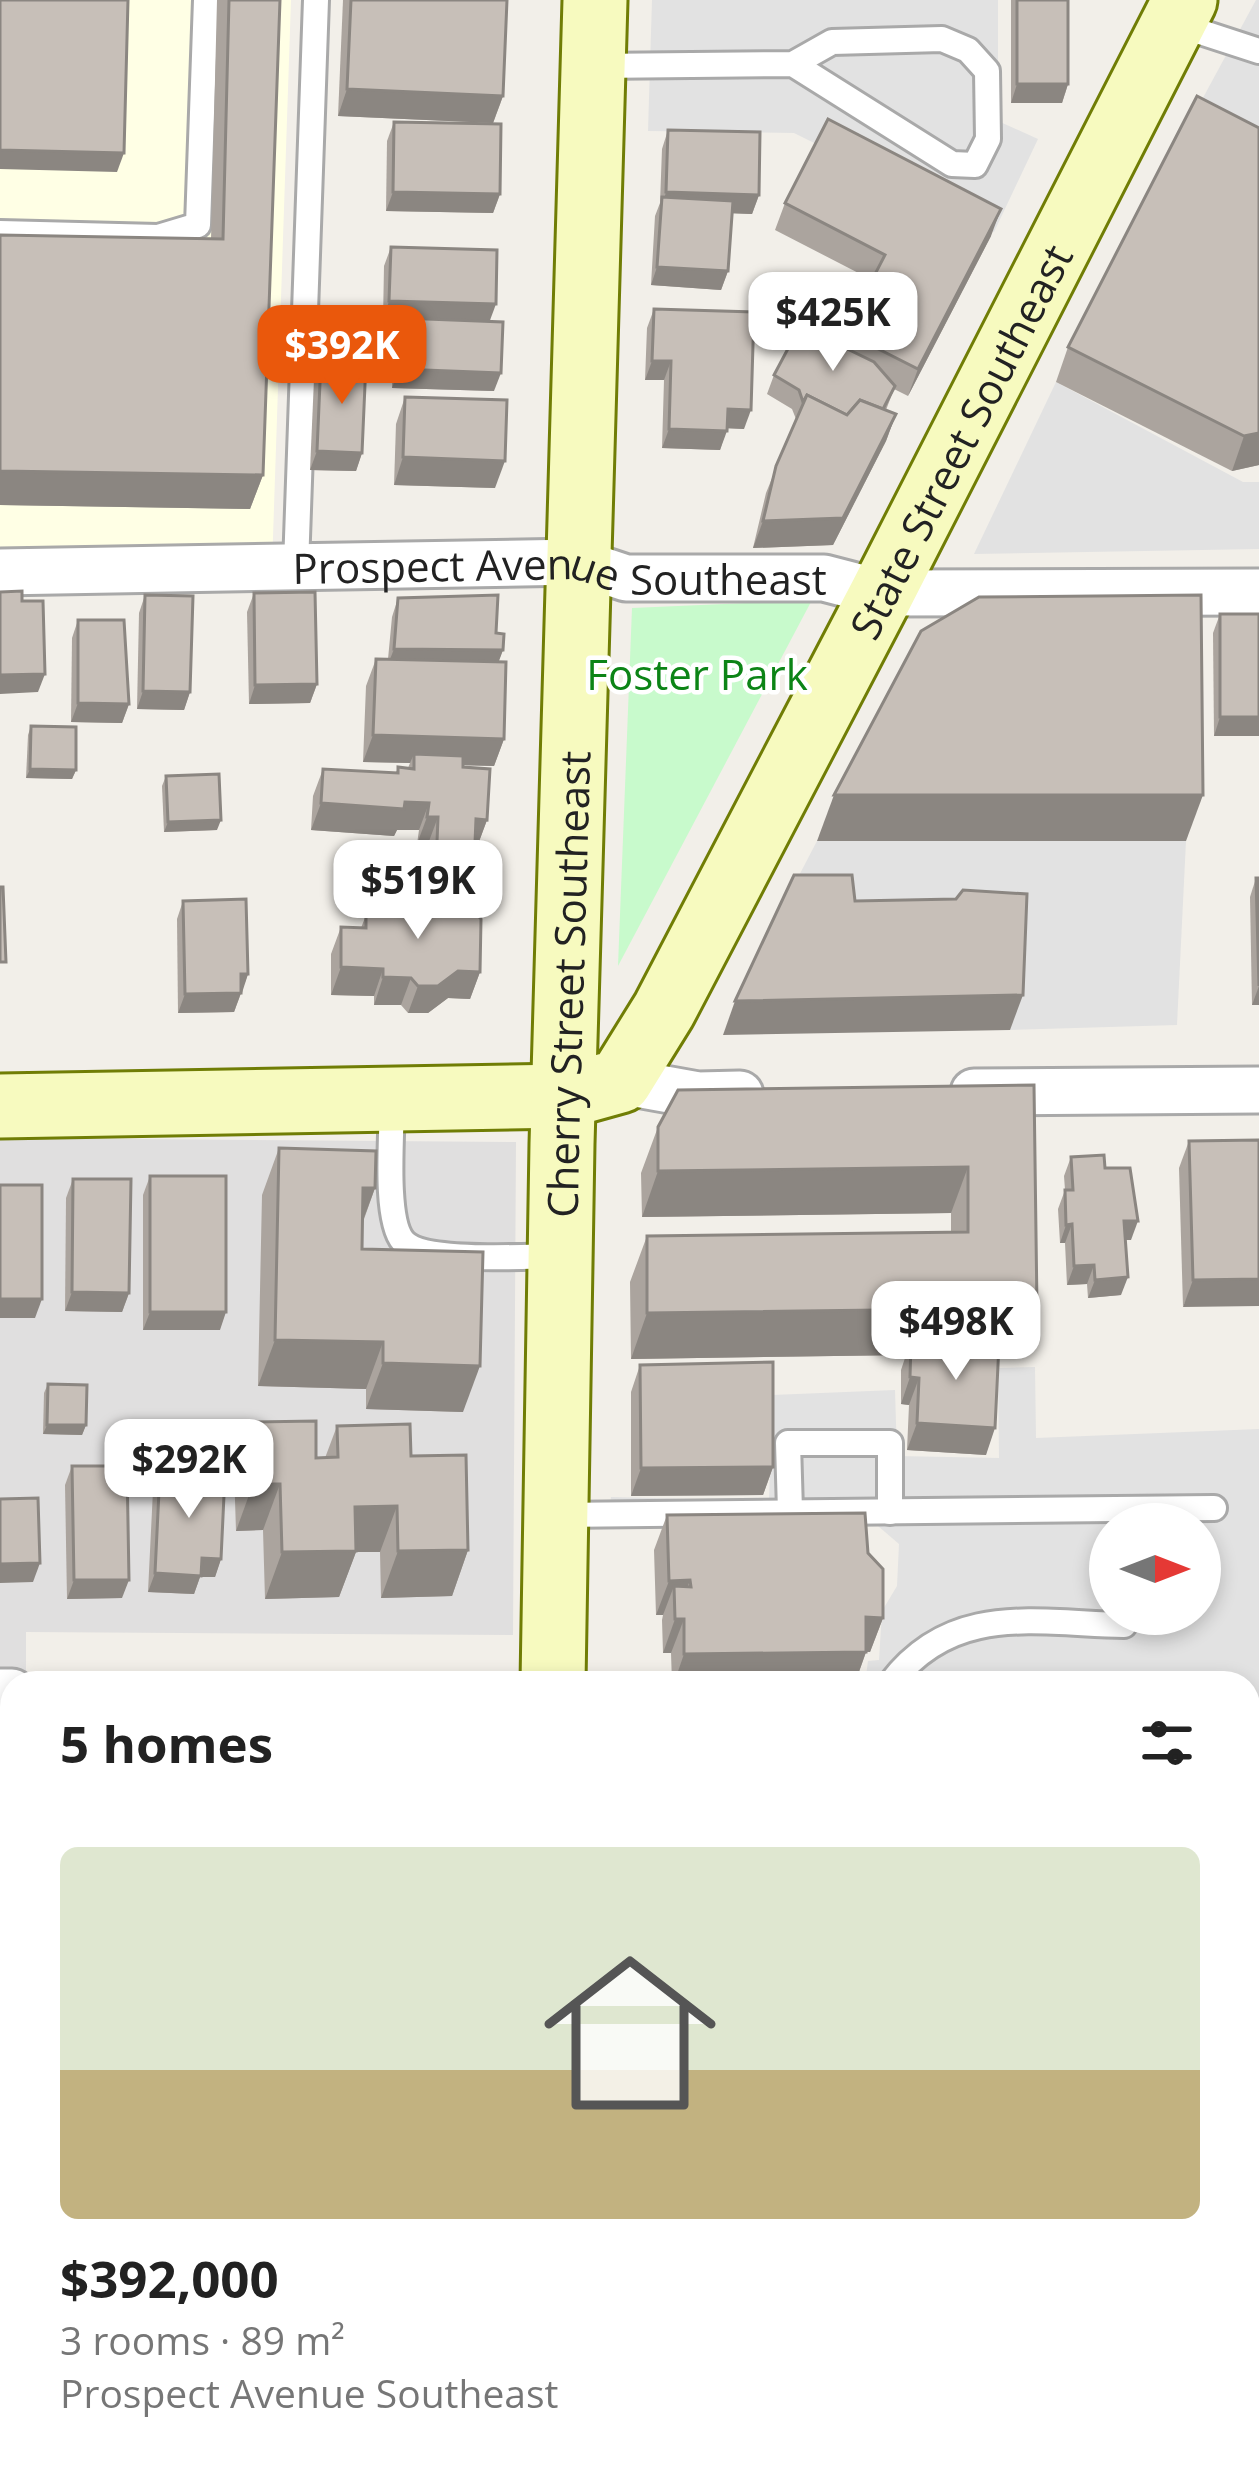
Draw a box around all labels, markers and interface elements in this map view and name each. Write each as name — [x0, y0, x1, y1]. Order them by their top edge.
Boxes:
street label: State Street Southeast — [835, 234, 1084, 648]
pin: $425K — [749, 272, 917, 374]
text: $425K — [775, 284, 891, 337]
pin: $392K — [258, 305, 426, 407]
text: $392K — [284, 317, 400, 370]
street label: Prospect Avenue Southeast — [292, 533, 827, 607]
park label: Foster Park — [586, 645, 808, 702]
street label: Cherry Street Southeast — [532, 750, 602, 1218]
pin: $519K — [334, 840, 502, 942]
text: $519K — [360, 852, 476, 905]
pin: $498K — [872, 1281, 1040, 1383]
text: $498K — [898, 1293, 1014, 1346]
pin: $292K — [105, 1419, 273, 1521]
text: $292K — [131, 1431, 247, 1484]
north arrow — [1089, 1503, 1221, 1635]
map controls — [1089, 1503, 1221, 1635]
text: 5 homes — [60, 1708, 273, 1778]
icon: filters — [1134, 1710, 1200, 1776]
icon: home — [522, 1925, 738, 2141]
text: $392,000 — [60, 2243, 279, 2313]
text: 3 rooms · 89 m² — [60, 2313, 345, 2366]
text: Prospect Avenue Southeast — [60, 2366, 558, 2419]

